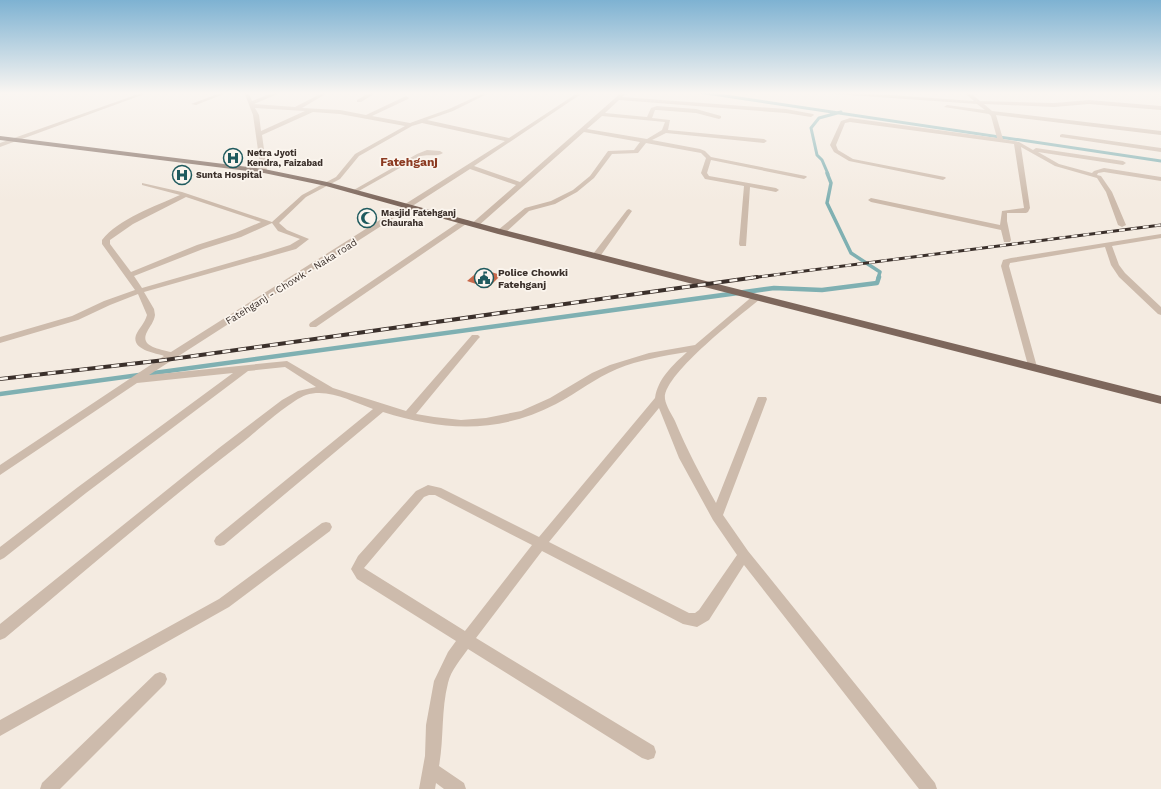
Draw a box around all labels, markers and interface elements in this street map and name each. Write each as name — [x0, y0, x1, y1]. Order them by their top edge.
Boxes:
hospital icon: Netra Jyoti Kendra, Faizabad — [222, 147, 244, 169]
place label: Netra Jyoti Kendra, Faizabad — [247, 148, 323, 168]
district label: Fatehganj — [380, 155, 438, 169]
hospital icon: Sunta Hospital — [171, 164, 193, 186]
place label: Sunta Hospital — [196, 170, 262, 180]
mosque icon: Masjid Fatehganj Chauraha — [356, 207, 378, 229]
place label: Masjid Fatehganj Chauraha — [381, 208, 456, 228]
street label: Fatehganj - Chowk - Naka road — [224, 236, 359, 327]
public building icon: Police Chowki Fatehganj — [473, 267, 495, 289]
place label: Police Chowki Fatehganj — [498, 267, 568, 290]

